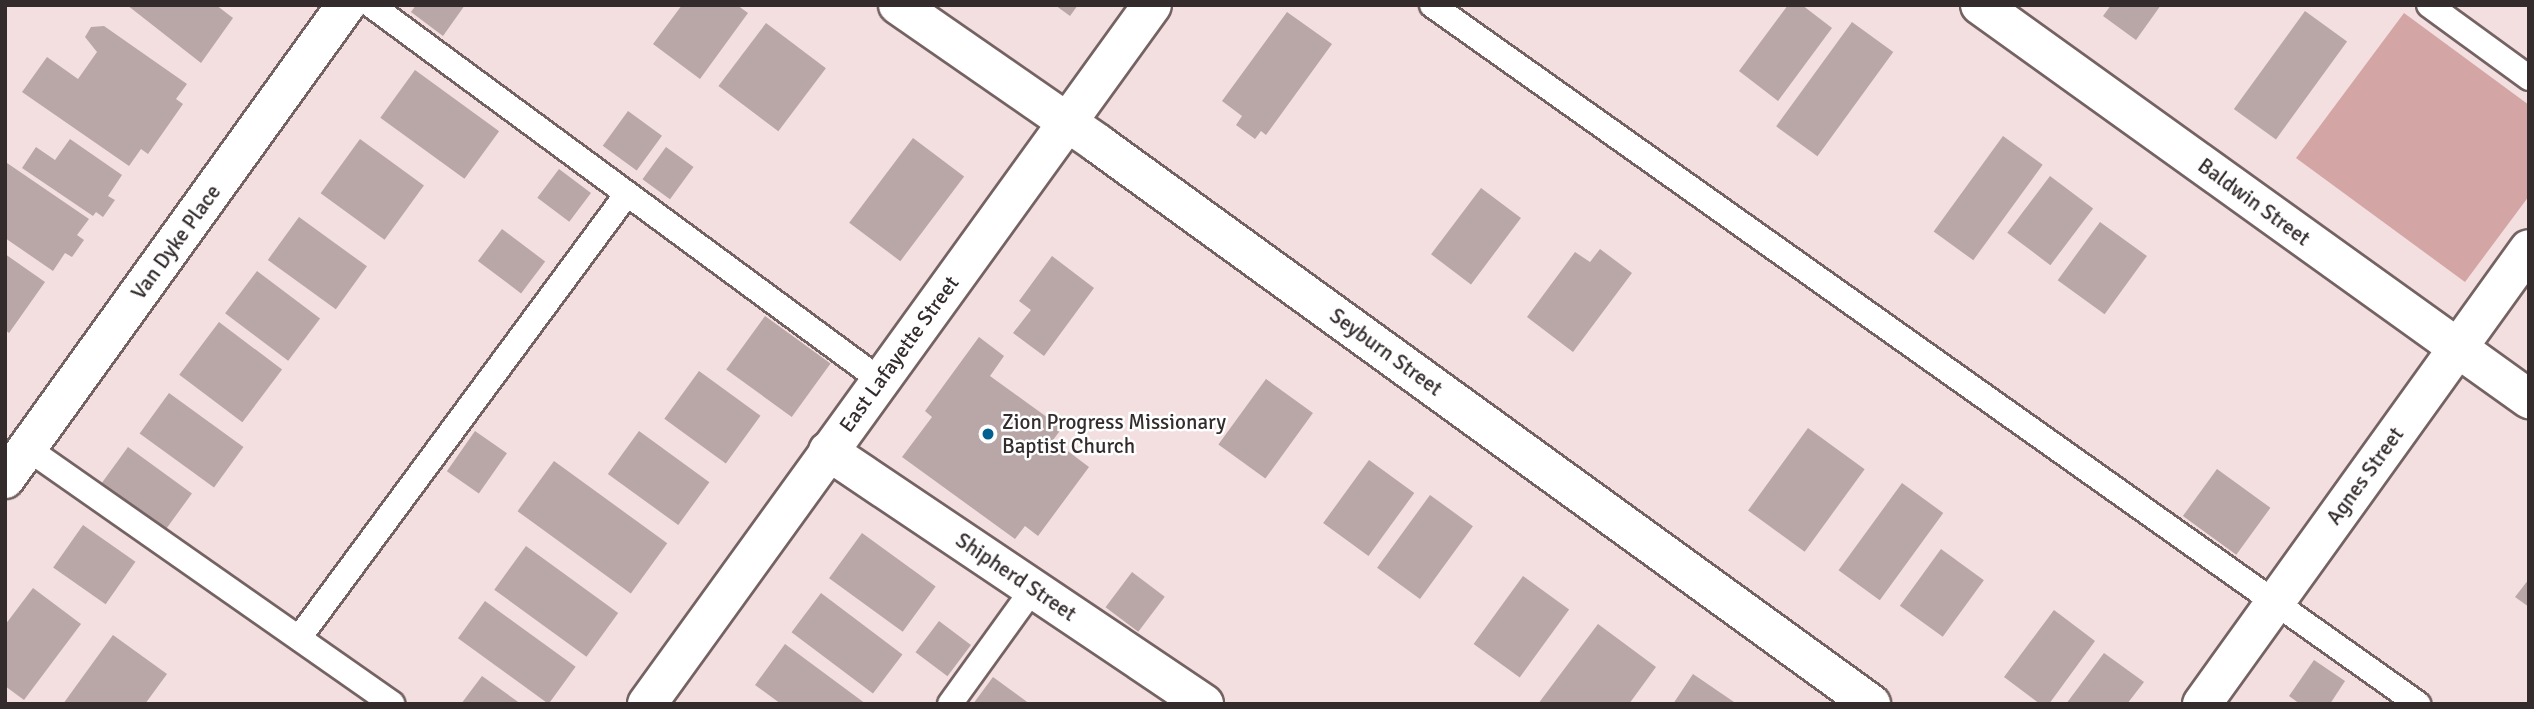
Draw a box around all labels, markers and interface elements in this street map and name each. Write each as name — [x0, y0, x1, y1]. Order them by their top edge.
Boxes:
street label: Baldwin Street — [2193, 153, 2315, 251]
street label: Van Dyke Place — [126, 180, 226, 304]
street label: East Lafayette Street — [834, 271, 964, 437]
street label: Seyburn Street — [1325, 303, 1447, 401]
place label: Zion Progress Missionary Baptist Church — [1002, 409, 1226, 459]
street label: Agnes Street — [2321, 422, 2409, 530]
marker: Zion Progress Missionary Baptist Church — [980, 426, 996, 442]
street label: Shipherd Street — [951, 527, 1081, 627]

